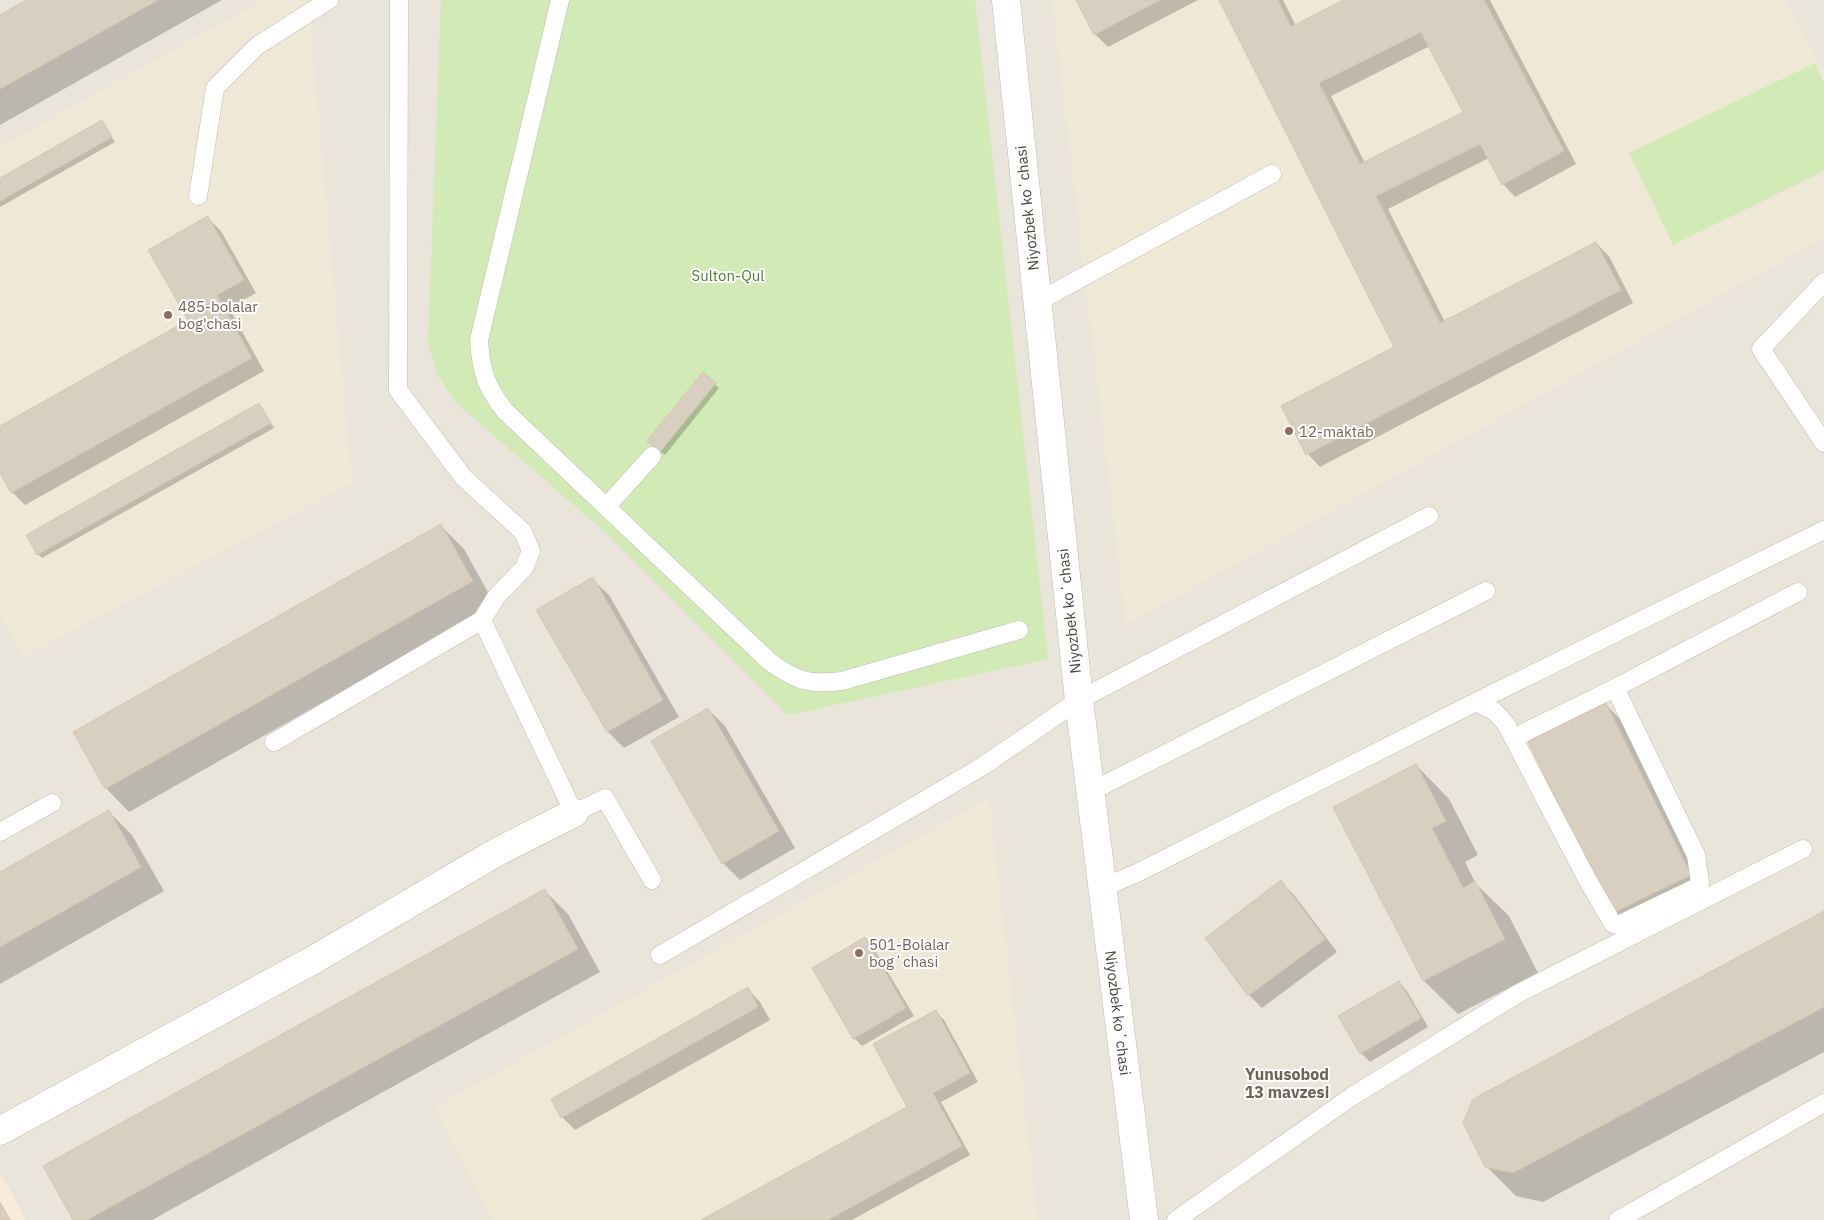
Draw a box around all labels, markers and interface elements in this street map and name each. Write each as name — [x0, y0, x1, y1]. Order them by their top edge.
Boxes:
street label: Niyozbek koʻchasi — [1011, 145, 1043, 271]
park label: Sulton-Qul — [692, 266, 764, 285]
place label: 485-bolalar bog'chasi — [178, 297, 258, 333]
marker: 485-bolalar bog'chasi — [162, 309, 174, 321]
place label: 12-maktab — [1299, 422, 1374, 441]
marker: 12-maktab — [1283, 425, 1295, 437]
street label: Niyozbek koʻchasi — [1053, 548, 1085, 674]
place label: 501-Bolalar bogʻchasi — [869, 935, 950, 971]
marker: 501-Bolalar bogʻchasi — [853, 947, 865, 959]
street label: Niyozbek koʻchasi — [1101, 949, 1135, 1077]
district label: Yunusobod 13 mavzesi — [1245, 1064, 1329, 1102]

